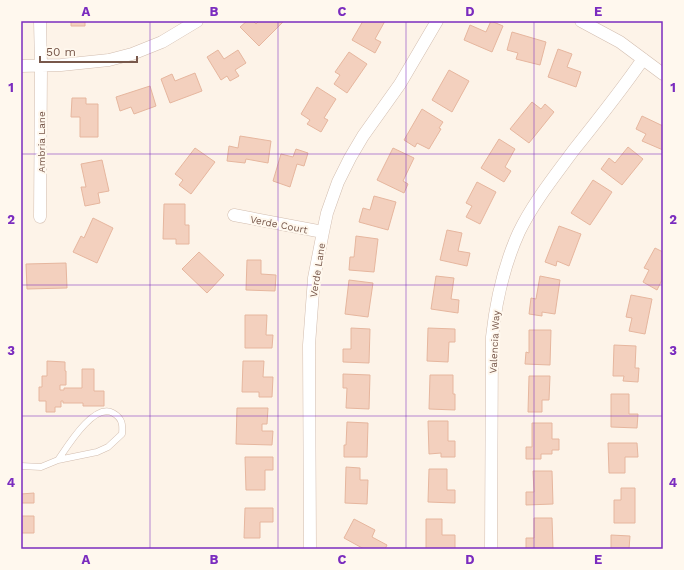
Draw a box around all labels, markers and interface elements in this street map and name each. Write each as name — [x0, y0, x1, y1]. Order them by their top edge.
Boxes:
text: A — [82, 4, 91, 19]
text: B — [210, 4, 219, 19]
text: C — [338, 4, 347, 19]
text: D — [465, 4, 475, 19]
text: E — [594, 4, 602, 19]
scale bar — [40, 38, 137, 64]
text: 50 m — [46, 45, 76, 59]
text: 1 — [8, 80, 14, 95]
text: 1 — [670, 80, 676, 95]
street label: Ambria Lane — [36, 111, 47, 173]
text: 2 — [7, 212, 15, 227]
text: 2 — [669, 212, 677, 227]
street label: Verde Court — [249, 214, 309, 236]
street label: Verde Lane — [308, 242, 327, 298]
street label: Valencia Way — [487, 309, 502, 374]
text: 3 — [7, 343, 15, 358]
text: 3 — [669, 343, 677, 358]
text: 4 — [7, 475, 16, 490]
text: 4 — [669, 475, 678, 490]
text: A — [82, 552, 91, 567]
text: B — [210, 552, 219, 567]
text: C — [338, 552, 347, 567]
text: D — [465, 552, 475, 567]
text: E — [594, 552, 602, 567]

